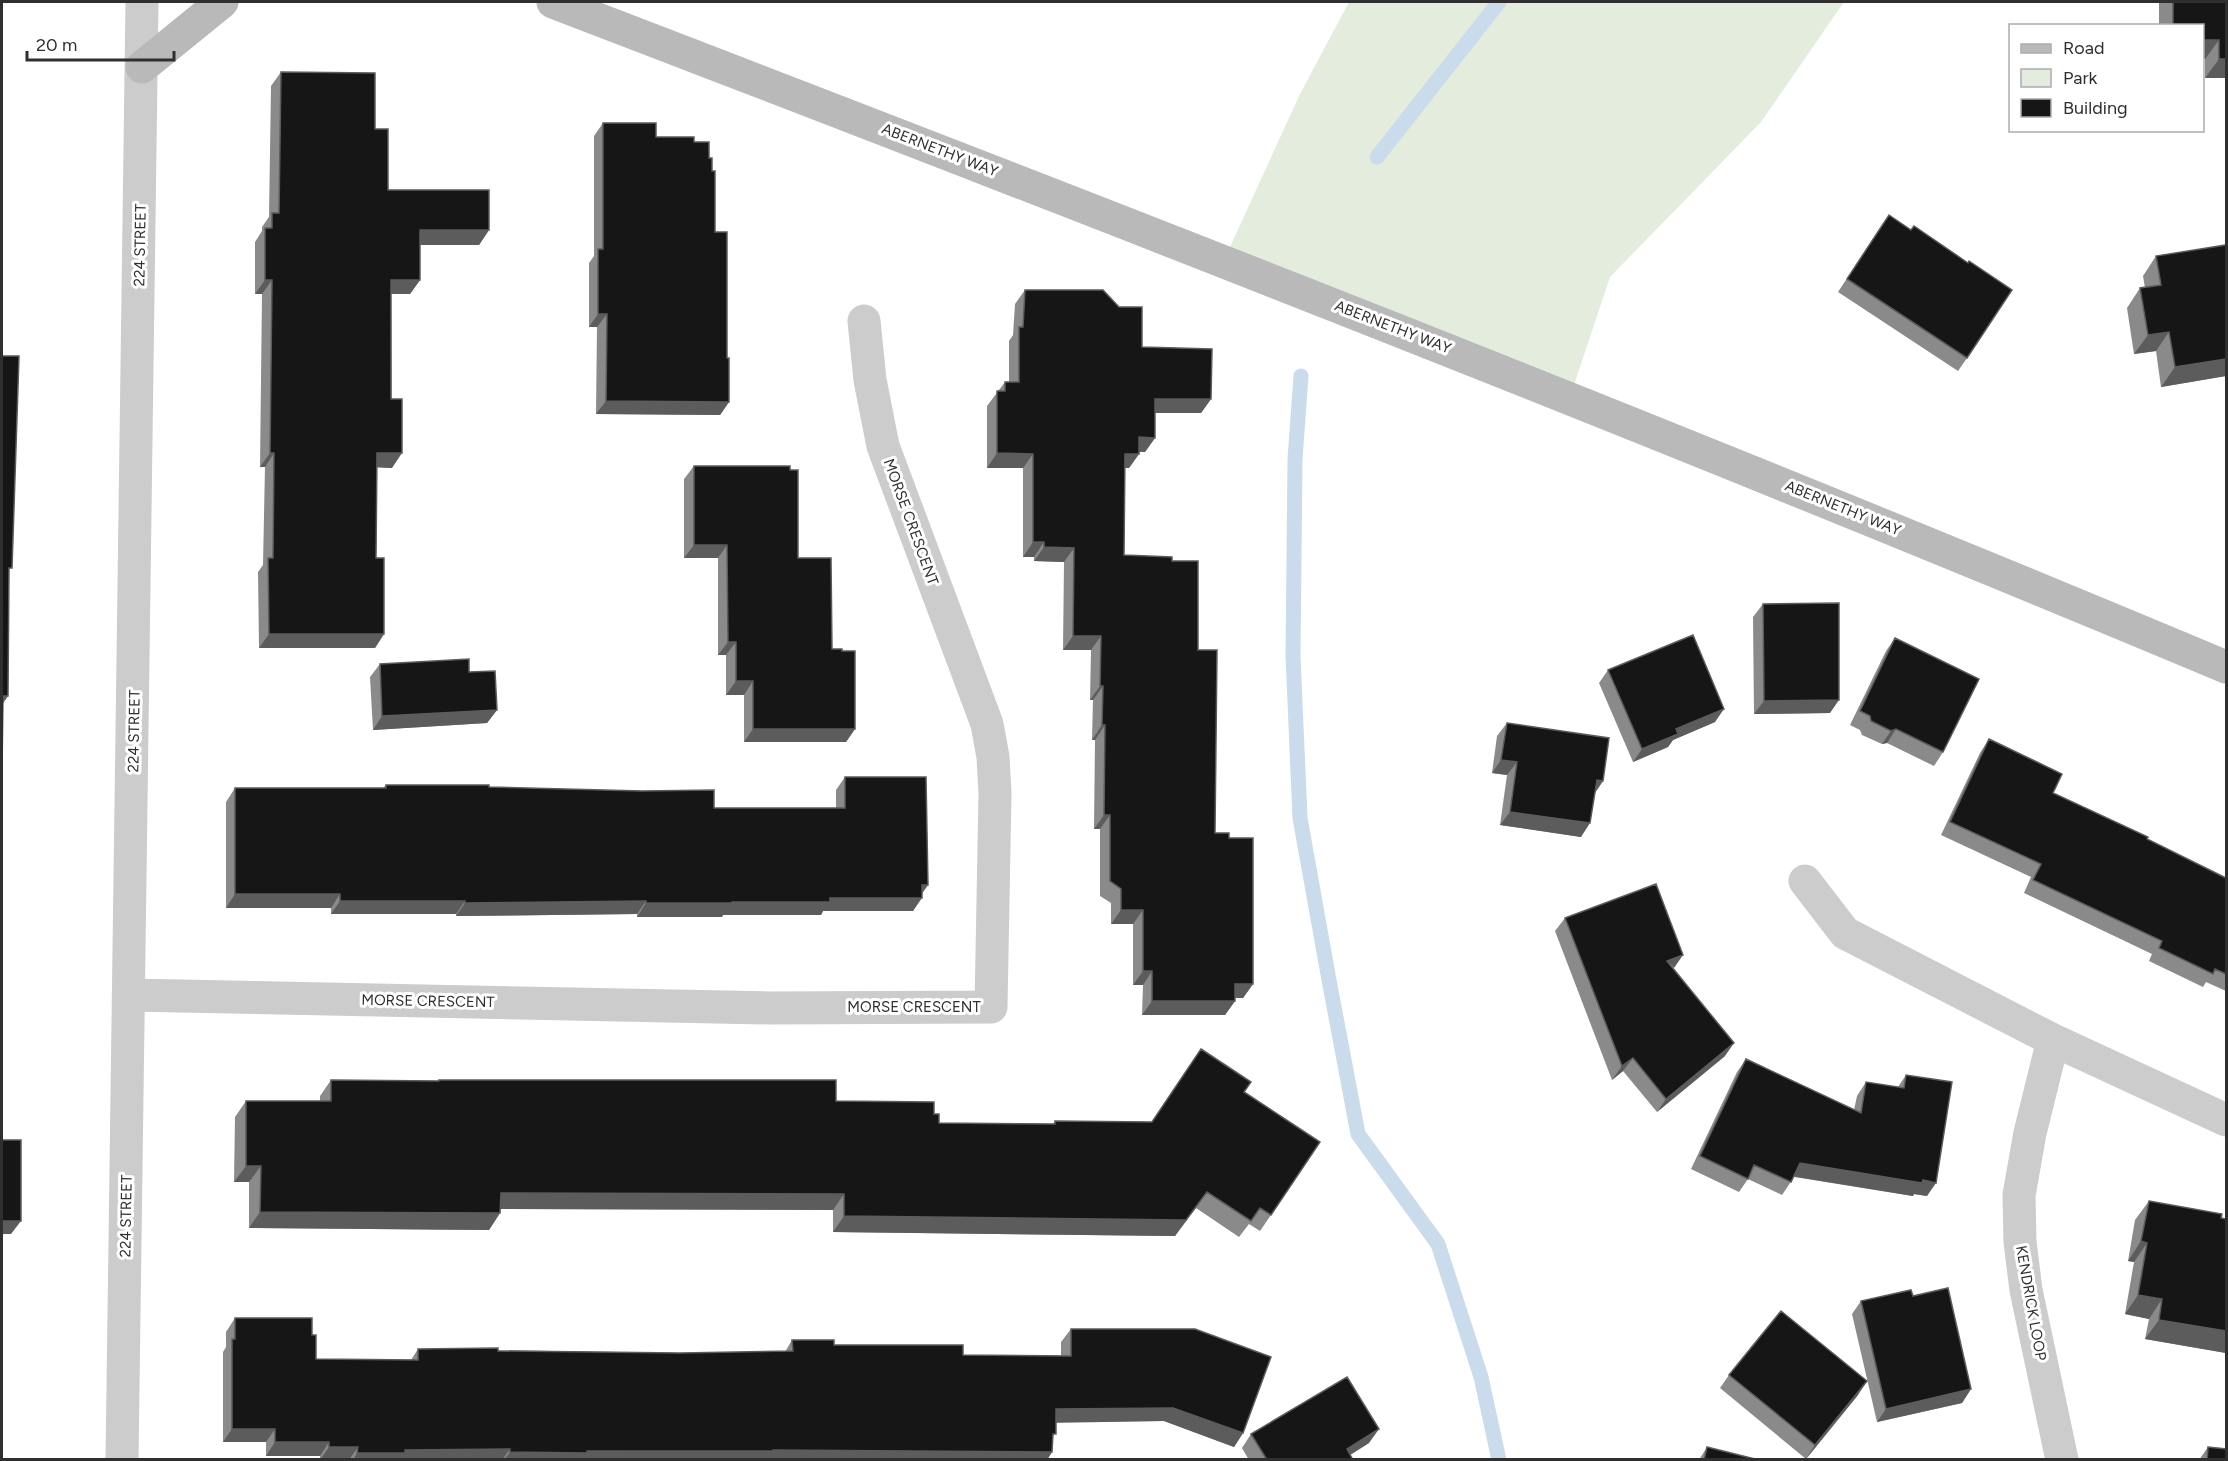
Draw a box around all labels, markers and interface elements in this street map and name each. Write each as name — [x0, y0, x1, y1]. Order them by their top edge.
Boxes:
scale bar — [27, 24, 174, 62]
legend — [2009, 24, 2204, 132]
text: 20 m — [36, 34, 77, 56]
text: Road — [2063, 37, 2104, 59]
text: Park — [2063, 67, 2098, 89]
text: Building — [2063, 97, 2128, 119]
street label: ABERNETHY WAY — [879, 119, 1001, 181]
street label: 224 STREET — [130, 203, 150, 287]
street label: ABERNETHY WAY — [1332, 296, 1454, 358]
street label: MORSE CRESCENT — [880, 456, 943, 588]
street label: ABERNETHY WAY — [1782, 477, 1904, 539]
street label: 224 STREET — [124, 689, 144, 773]
street label: MORSE CRESCENT — [361, 991, 496, 1011]
street label: MORSE CRESCENT — [847, 998, 981, 1016]
street label: 224 STREET — [116, 1174, 136, 1258]
street label: KENDRICK LOOP — [2012, 1244, 2050, 1362]

